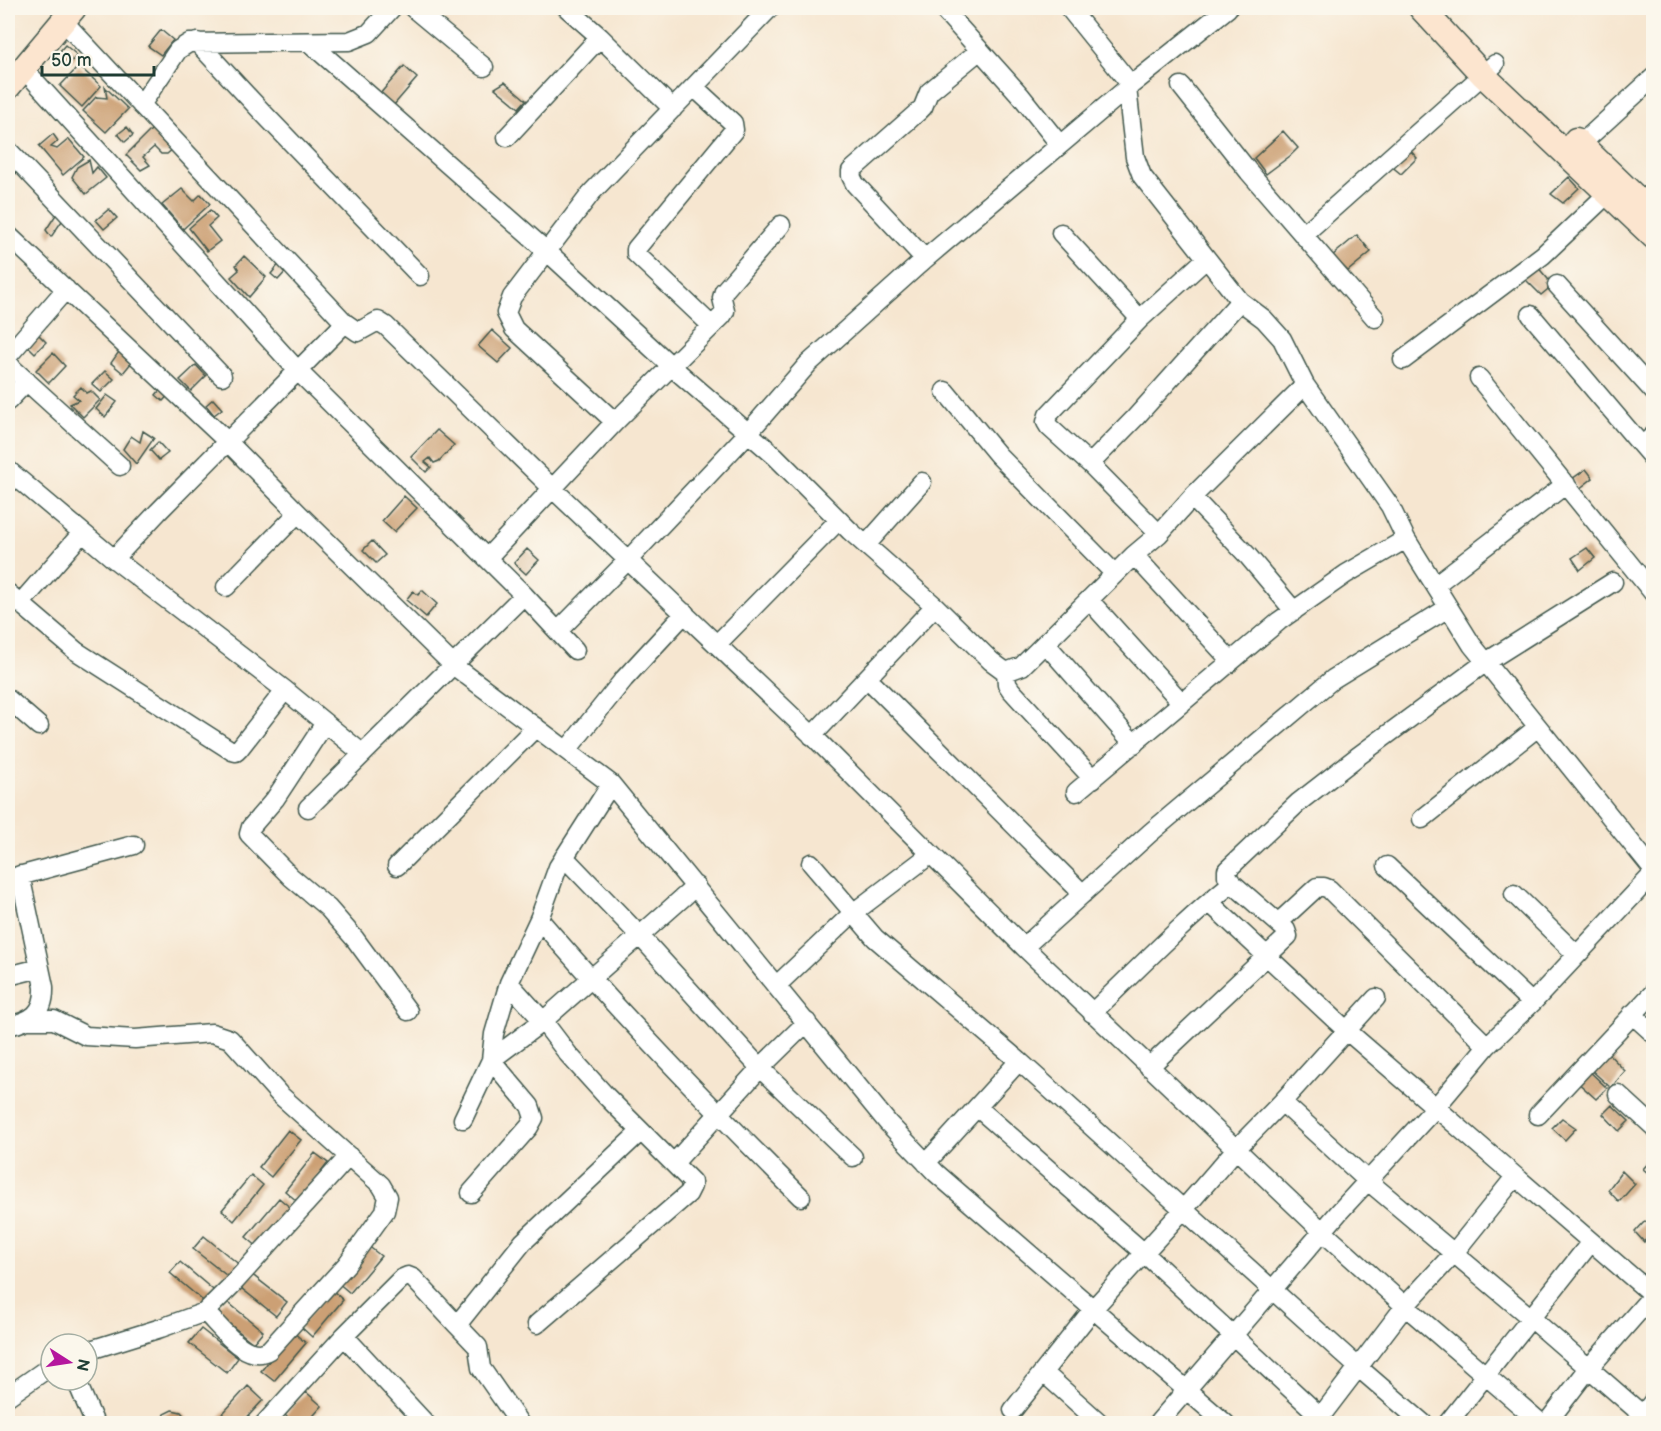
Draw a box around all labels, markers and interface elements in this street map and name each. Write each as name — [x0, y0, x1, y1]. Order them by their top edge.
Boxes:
scale bar — [42, 39, 154, 77]
text: 50 m — [51, 50, 92, 71]
north arrow — [39, 1332, 99, 1392]
text: N — [72, 1357, 93, 1373]

